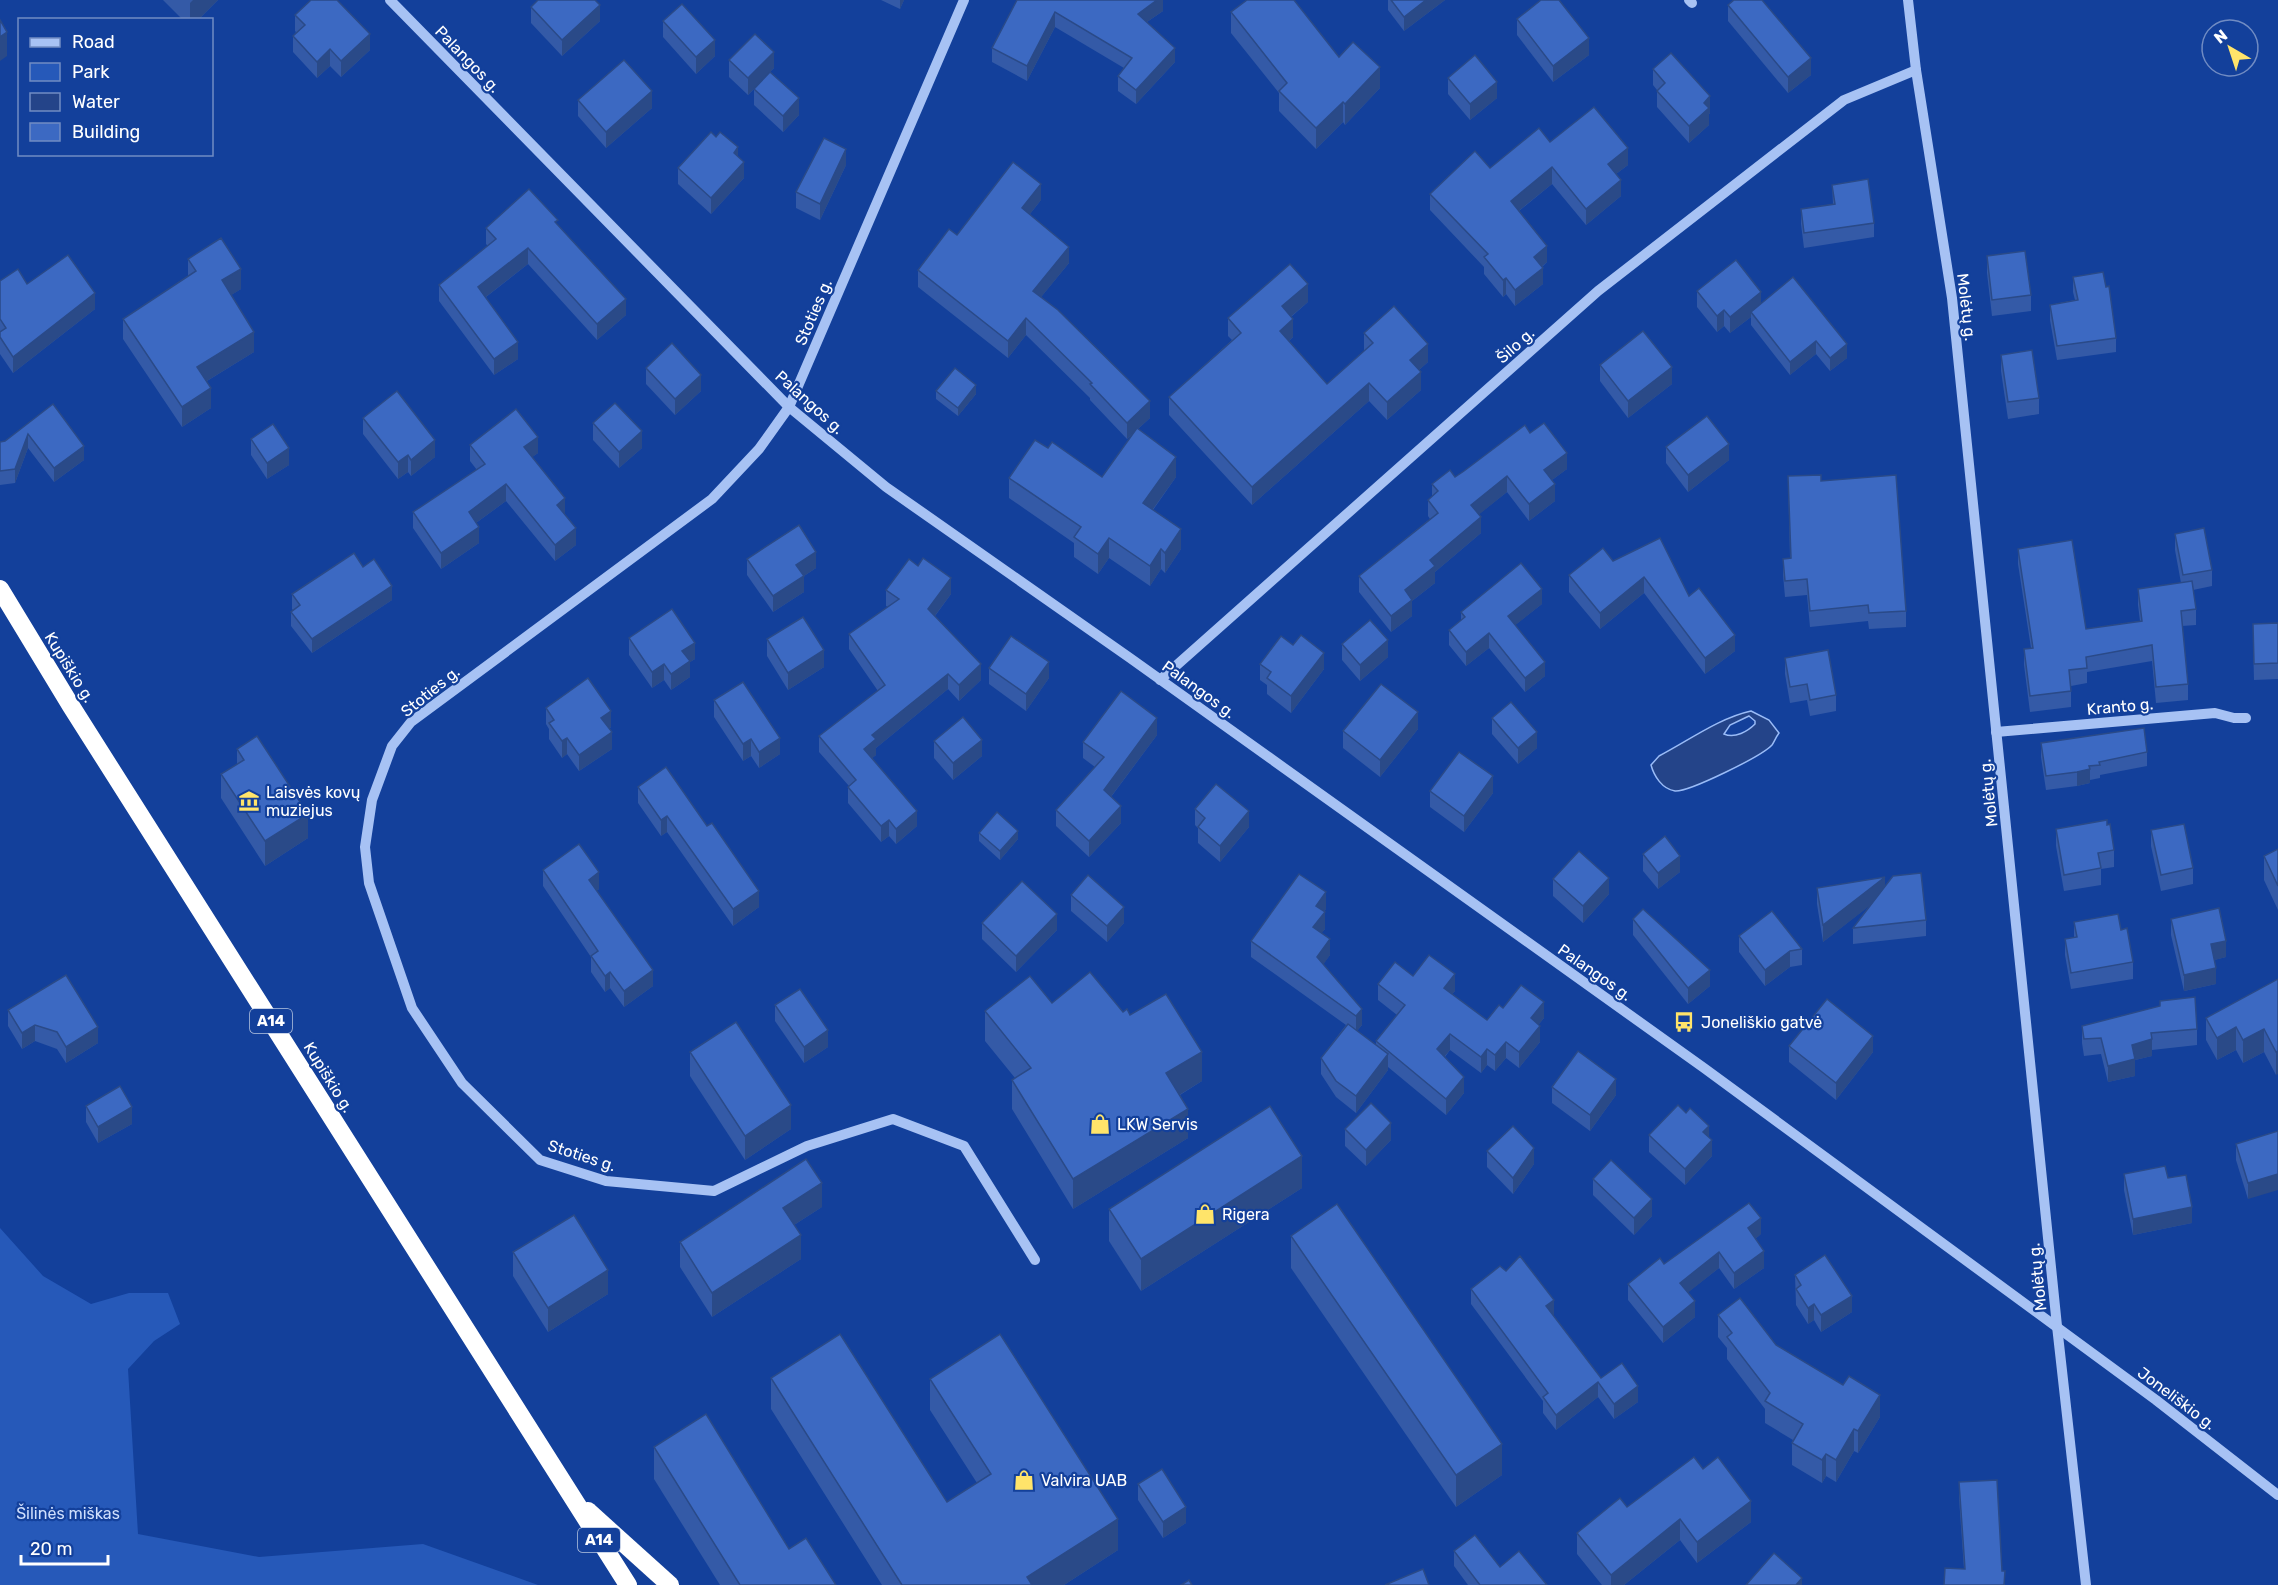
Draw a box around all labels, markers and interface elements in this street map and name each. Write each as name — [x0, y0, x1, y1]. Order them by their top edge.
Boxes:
legend — [18, 18, 213, 156]
north arrow — [2200, 18, 2260, 78]
street label: Palangos g. — [431, 22, 504, 97]
text: N — [2210, 26, 2231, 48]
text: Road — [72, 31, 115, 53]
text: Park — [72, 61, 110, 83]
text: Water — [72, 91, 120, 113]
text: Building — [72, 121, 140, 143]
street label: Molėtų g. — [1953, 272, 1980, 342]
street label: Stoties g. — [791, 276, 836, 348]
street label: Šilo g. — [1492, 323, 1538, 367]
street label: Palangos g. — [771, 367, 848, 438]
street label: Kupiškio g. — [41, 629, 99, 706]
street label: Palangos g. — [1158, 657, 1239, 722]
street label: Stoties g. — [397, 662, 464, 721]
street label: Kranto g. — [2086, 694, 2154, 719]
street label: Molėtų g. — [1975, 758, 2002, 828]
place label: Laisvės kovų muziejus — [266, 783, 360, 820]
museum icon: Laisvės kovų muziejus — [237, 789, 261, 813]
street label: Palangos g. — [1554, 940, 1635, 1005]
road number: A14 — [250, 1009, 292, 1033]
bus stop icon: Joneliškio gatvė — [1672, 1010, 1696, 1034]
place label: Joneliškio gatvė — [1701, 1013, 1822, 1032]
street label: Kupiškio g. — [300, 1039, 358, 1116]
shop icon: LKW Servis — [1088, 1112, 1112, 1136]
place label: LKW Servis — [1117, 1115, 1198, 1134]
street label: Stoties g. — [546, 1136, 618, 1175]
shop icon: Rigera — [1193, 1202, 1217, 1226]
place label: Rigera — [1222, 1205, 1270, 1224]
street label: Molėtų g. — [2024, 1242, 2051, 1312]
street label: Joneliškio g. — [2134, 1363, 2219, 1434]
shop icon: Valvira UAB — [1012, 1468, 1036, 1492]
place label: Valvira UAB — [1041, 1471, 1127, 1490]
park label: Šilinės miškas — [16, 1503, 120, 1523]
scale bar — [21, 1528, 108, 1566]
road number: A14 — [578, 1528, 620, 1552]
text: 20 m — [30, 1538, 72, 1560]

